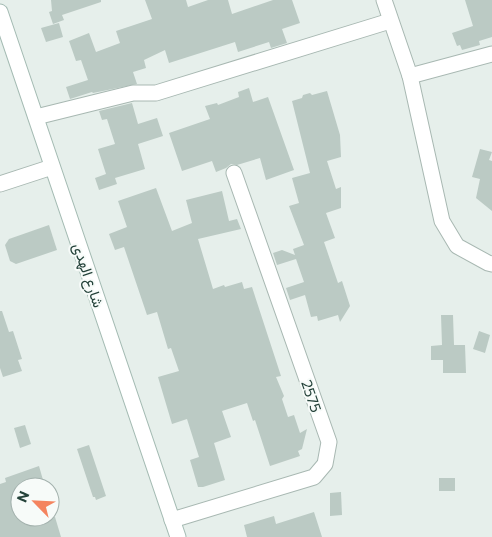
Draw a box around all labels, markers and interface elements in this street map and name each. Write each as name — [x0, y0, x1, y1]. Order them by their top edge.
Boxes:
street label: شارع الهدى — [67, 240, 108, 311]
street label: 2575 — [298, 377, 326, 415]
north arrow — [10, 477, 60, 527]
text: N — [13, 488, 33, 505]

